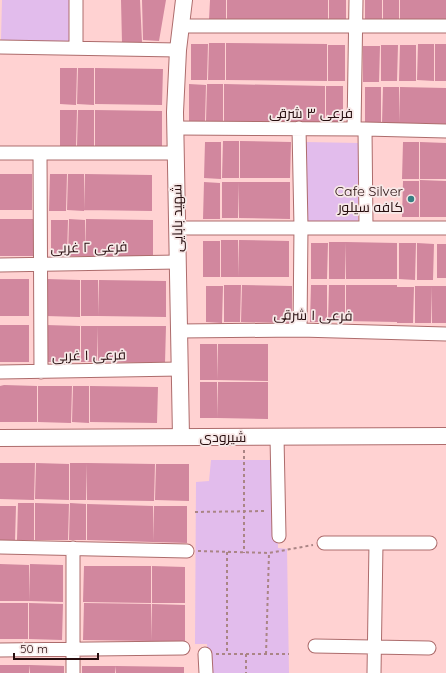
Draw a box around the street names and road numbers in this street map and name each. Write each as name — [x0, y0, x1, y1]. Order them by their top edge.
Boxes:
street label: فرعی ۳ شرقی — [269, 104, 353, 122]
street label: شهید بابایی — [167, 184, 187, 252]
street label: فرعی ۲ غربی — [50, 237, 128, 257]
street label: فرعی ۱ شرقی — [273, 305, 353, 325]
street label: فرعی ۱ غربی — [52, 345, 126, 365]
street label: شیرودی — [200, 428, 246, 446]

